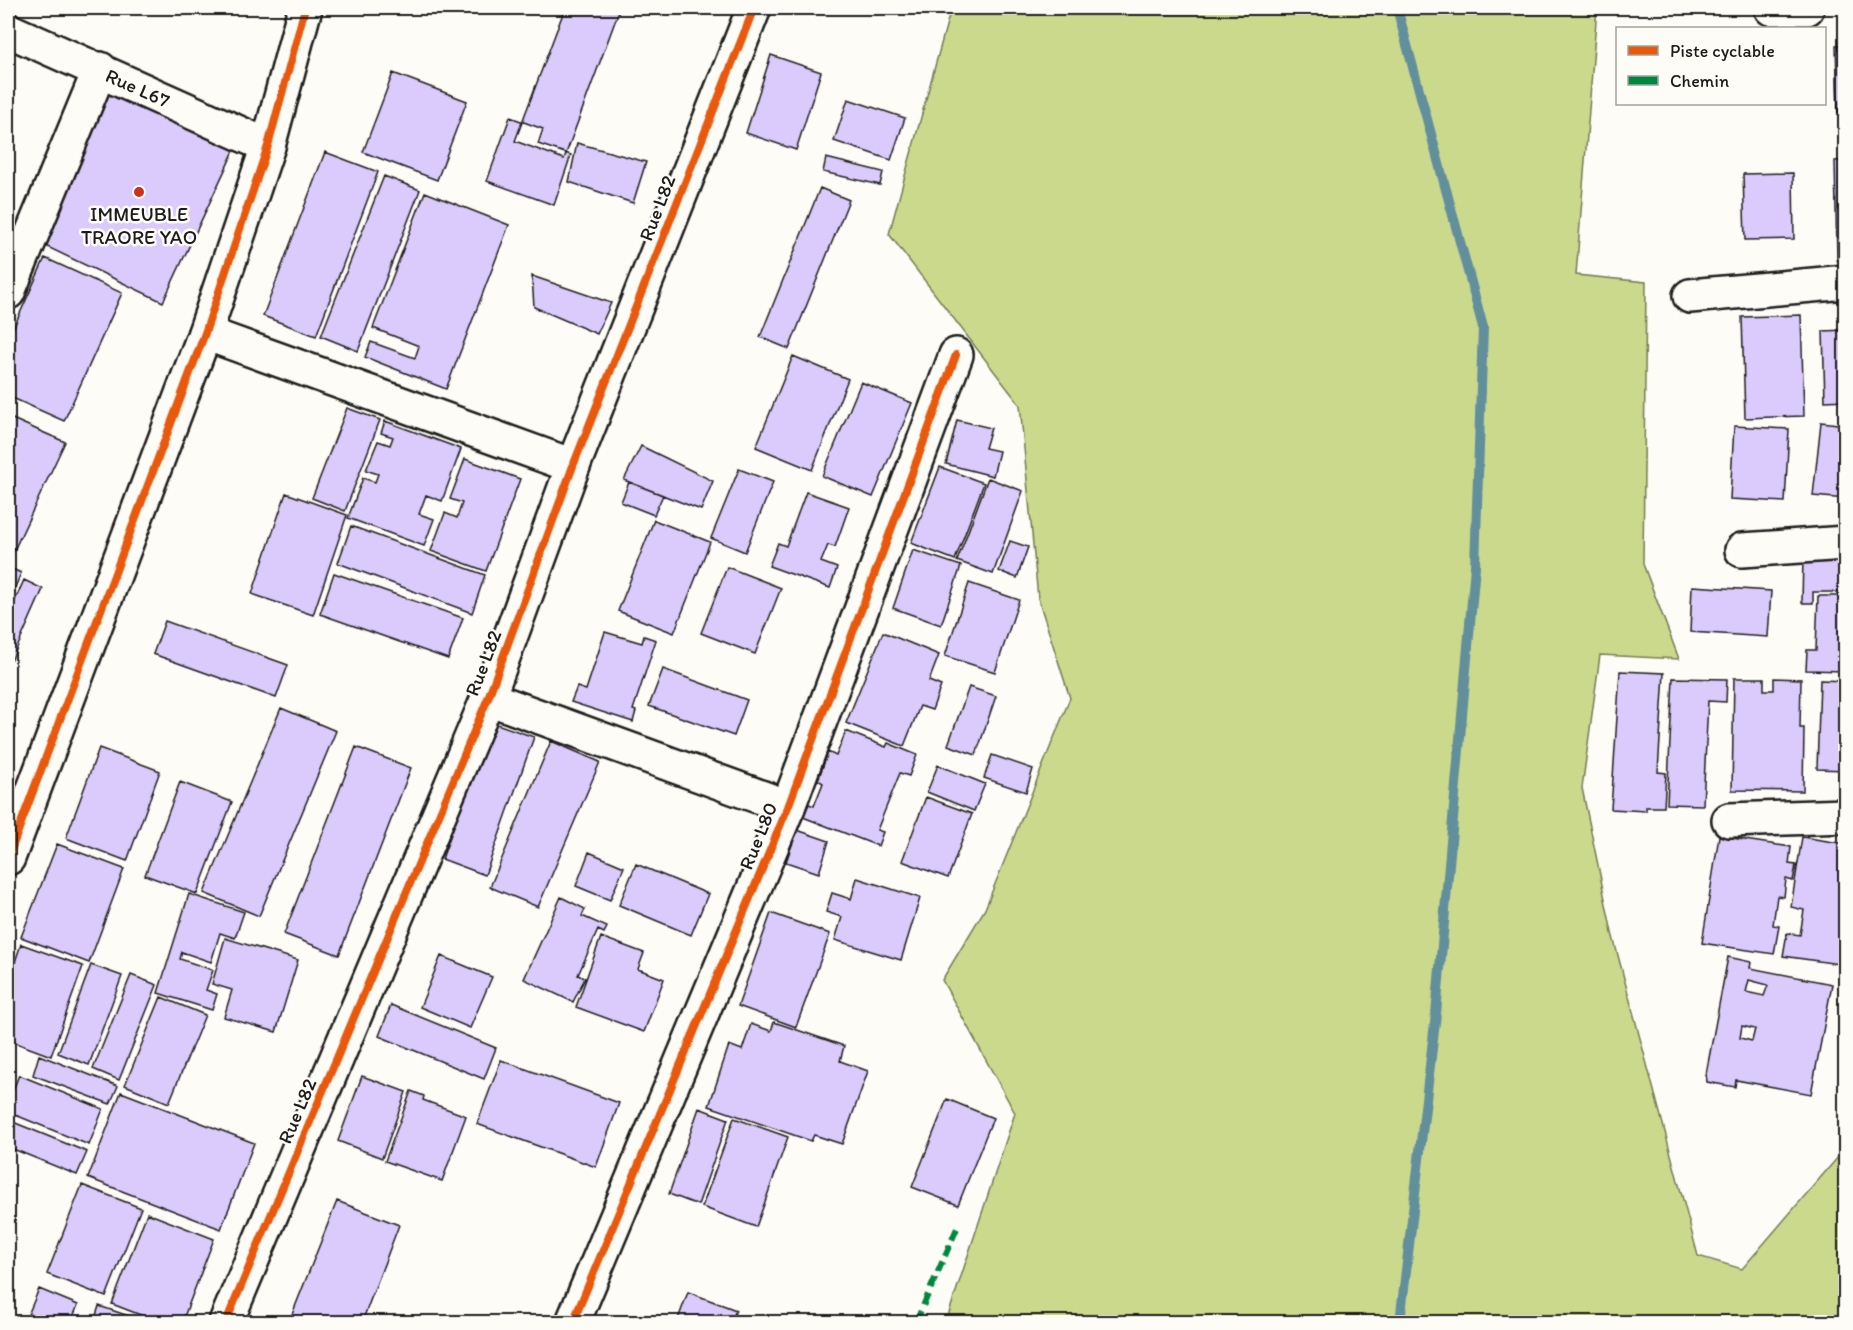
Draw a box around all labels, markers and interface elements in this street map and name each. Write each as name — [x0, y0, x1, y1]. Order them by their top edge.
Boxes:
legend — [1616, 27, 1826, 105]
text: Piste cyclable — [1670, 40, 1775, 62]
street label: Rue L67 — [102, 63, 174, 113]
text: Chemin — [1670, 70, 1729, 92]
street label: Rue L82 — [633, 171, 681, 244]
marker: IMMEUBLE TRAORE YAO — [132, 185, 146, 199]
place label: IMMEUBLE TRAORE YAO — [81, 202, 197, 249]
street label: Rue L82 — [459, 626, 507, 699]
street label: Rue L80 — [734, 799, 782, 873]
street label: Rue L82 — [273, 1074, 322, 1147]

